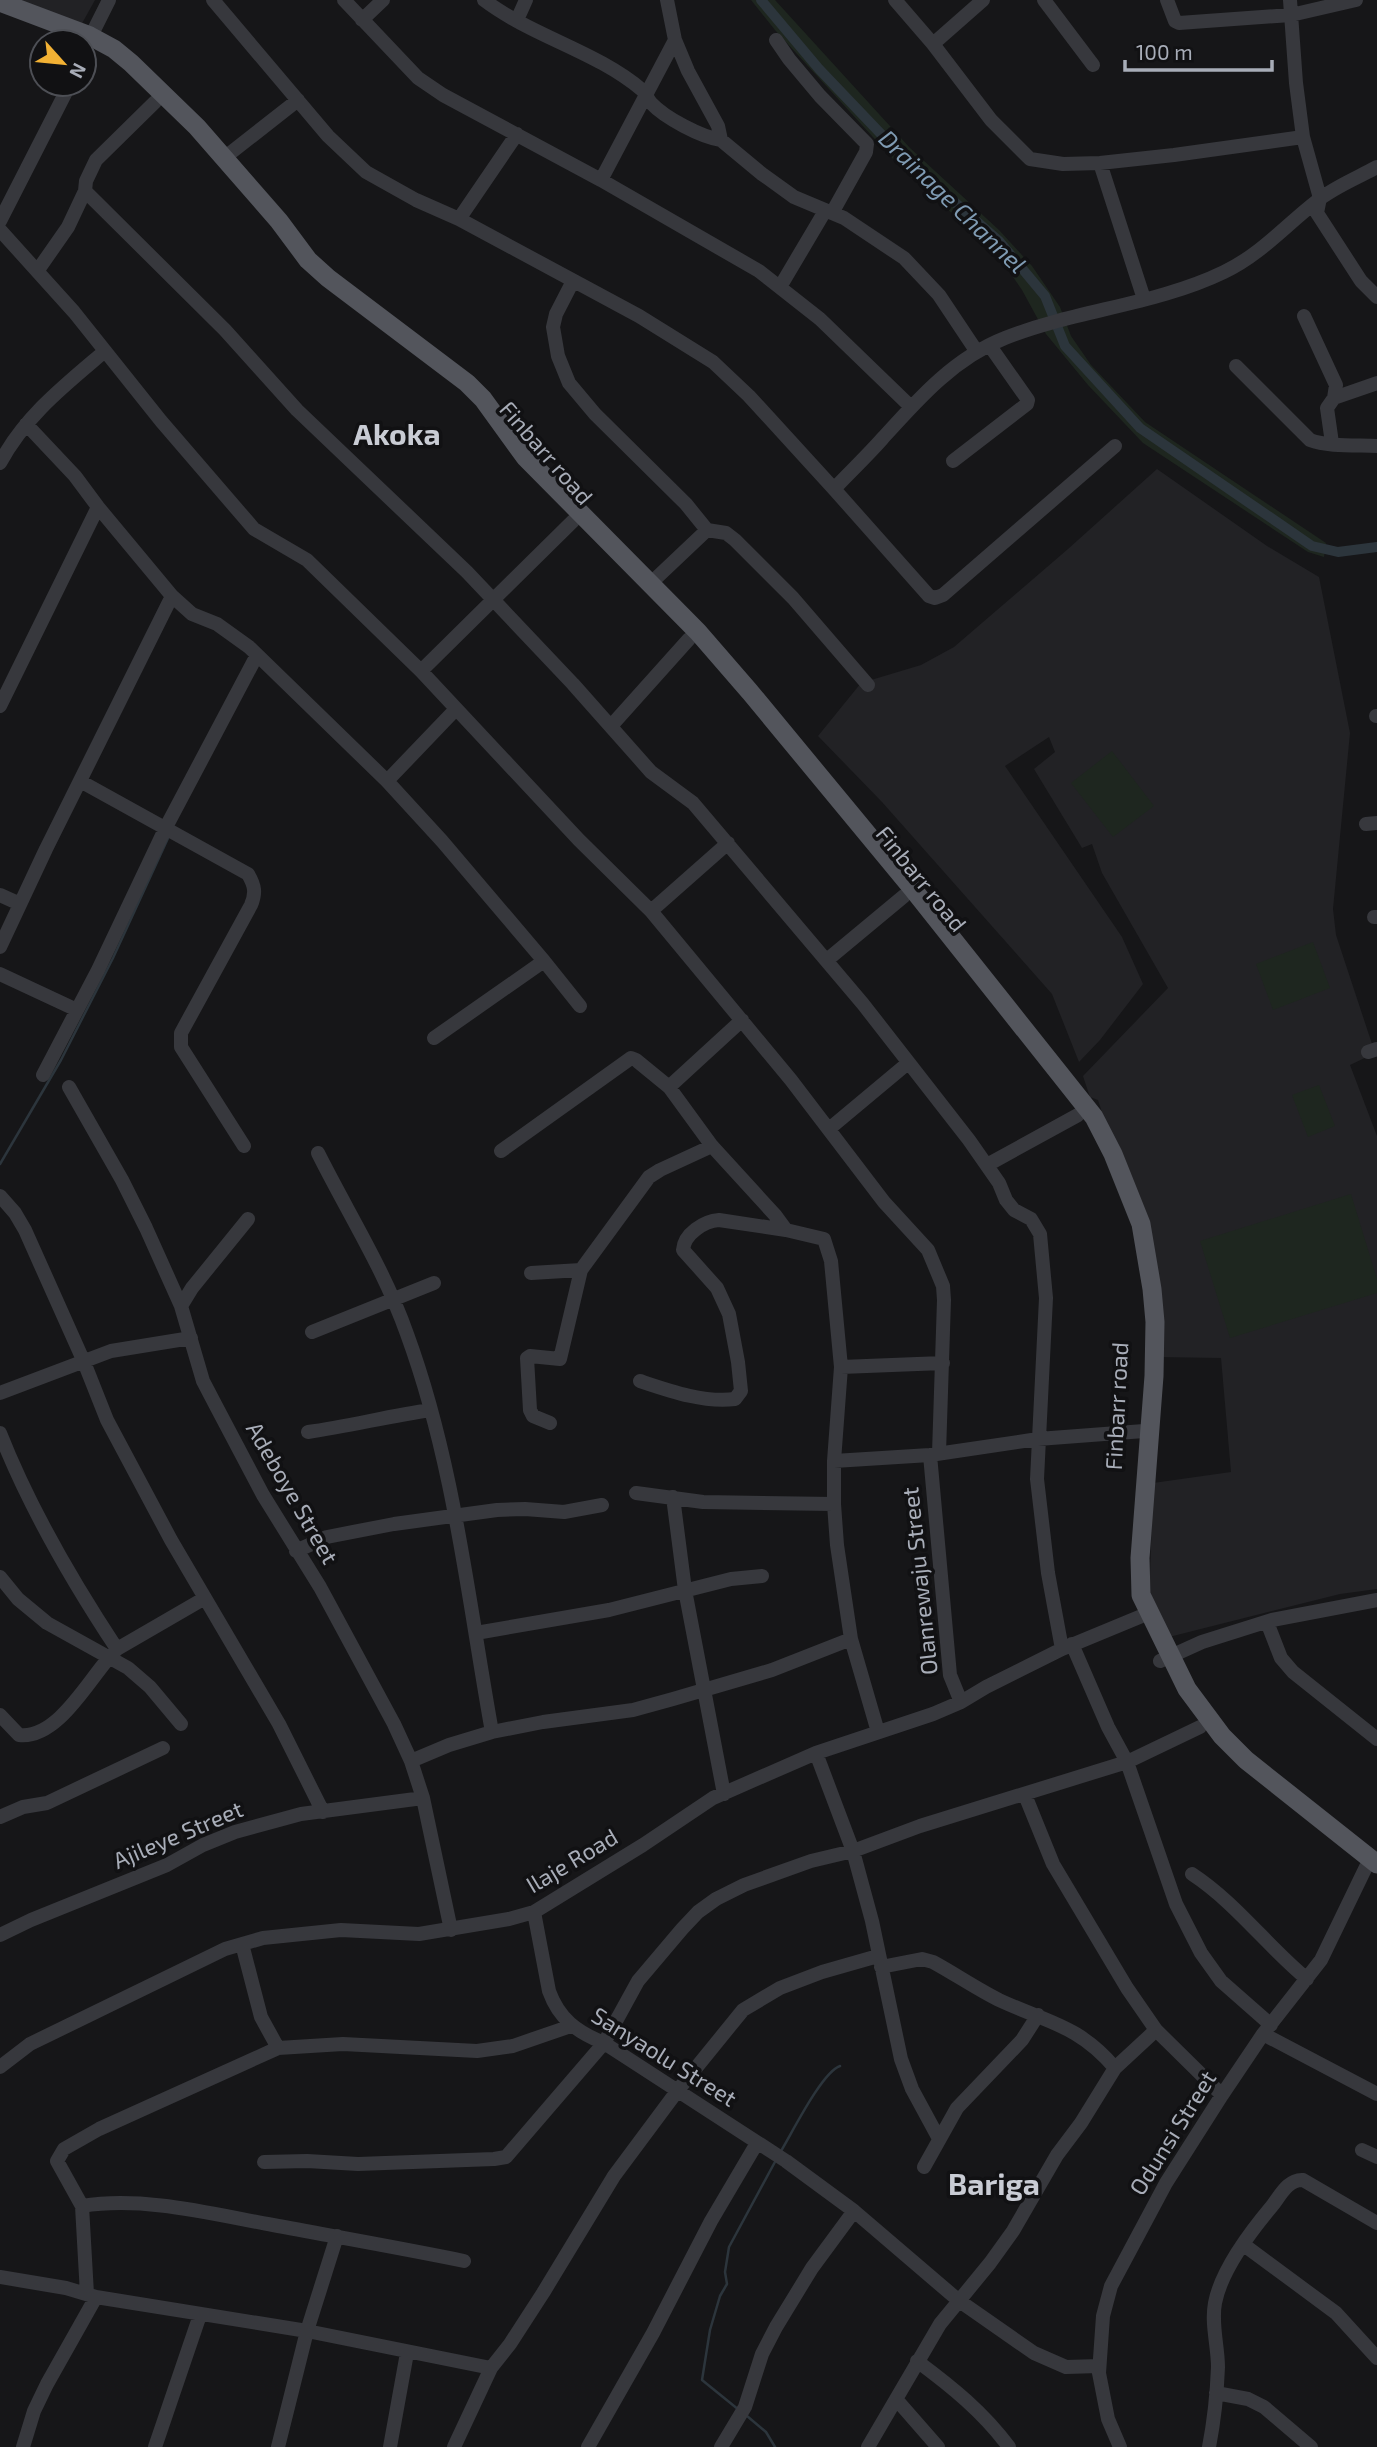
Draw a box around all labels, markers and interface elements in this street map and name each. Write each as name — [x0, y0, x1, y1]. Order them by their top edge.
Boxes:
north arrow — [28, 28, 98, 98]
scale bar — [1125, 28, 1272, 72]
text: 100 m — [1136, 39, 1193, 64]
text: N — [65, 60, 92, 82]
water label: Drainage Channel — [873, 123, 1033, 279]
street label: Finbarr road — [494, 395, 599, 510]
district label: Akoka — [353, 415, 441, 451]
street label: Finbarr road — [871, 820, 973, 937]
street label: Finbarr road — [1099, 1341, 1133, 1471]
street label: Adeboye Street — [241, 1417, 345, 1569]
street label: Olanrewaju Street — [895, 1485, 943, 1676]
street label: Ajileye Street — [108, 1794, 247, 1874]
street label: Ilaje Road — [521, 1822, 622, 1898]
street label: Sanyaolu Street — [587, 2000, 742, 2112]
street label: Odunsi Street — [1123, 2065, 1222, 2200]
district label: Bariga — [948, 2165, 1040, 2201]

